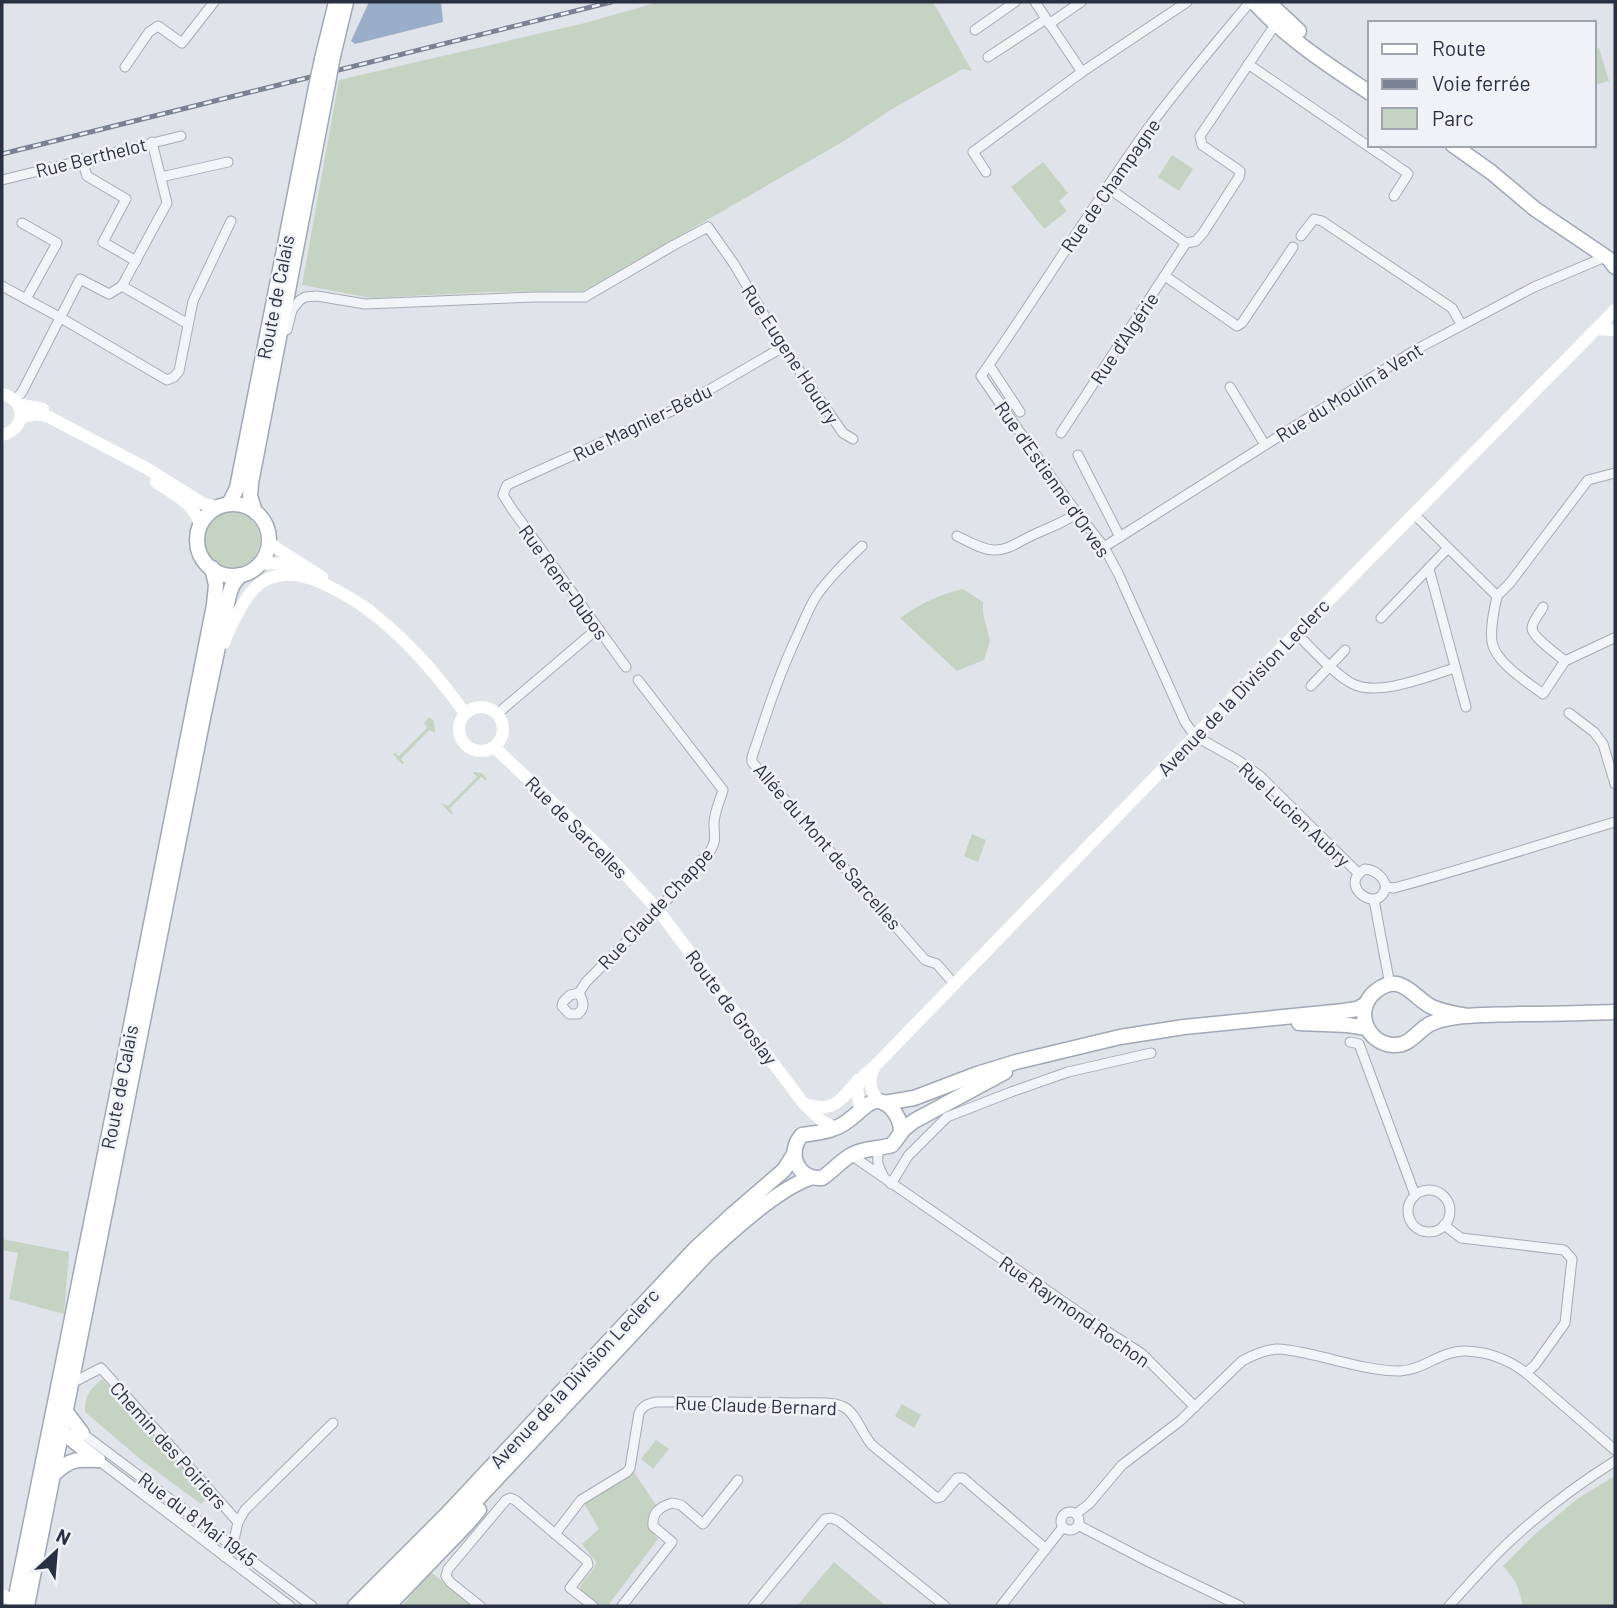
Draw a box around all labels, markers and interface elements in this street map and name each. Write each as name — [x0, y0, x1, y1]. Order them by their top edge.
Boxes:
legend — [1368, 21, 1596, 147]
text: Route — [1432, 35, 1486, 60]
text: Voie ferrée — [1432, 70, 1531, 95]
text: Parc — [1432, 105, 1474, 130]
street label: Rue de Champagne — [1055, 114, 1165, 256]
street label: Rue Berthelot — [33, 132, 149, 182]
street label: Route de Calais — [252, 233, 298, 361]
street label: Rue Eugene Houdry — [737, 280, 845, 428]
street label: Rue d'Algérie — [1085, 288, 1163, 388]
street label: Rue du Moulin à Vent — [1271, 338, 1427, 446]
street label: Rue Magnier-Bédu — [569, 378, 715, 466]
street label: Rue d'Estienne d'Orves — [990, 396, 1116, 562]
street label: Rue René-Dubos — [515, 520, 613, 644]
street label: Avenue de la Division Leclerc — [1152, 594, 1334, 780]
street label: Rue Lucien Aubry — [1235, 757, 1356, 872]
street label: Allée du Mont de Sarcelles — [749, 758, 907, 934]
street label: Rue de Sarcelles — [521, 771, 633, 883]
street label: Rue Claude Chappe — [593, 842, 717, 974]
street label: Route de Groslay — [681, 945, 783, 1069]
street label: Route de Calais — [96, 1023, 142, 1151]
street label: Rue Raymond Rochon — [995, 1250, 1155, 1372]
street label: Avenue de la Division Leclerc — [485, 1283, 663, 1473]
street label: Chemin des Poiriers — [106, 1377, 232, 1513]
street label: Rue Claude Bernard — [675, 1391, 837, 1419]
street label: Rue du 8 Mai 1945 — [134, 1467, 262, 1571]
north arrow — [21, 1517, 91, 1587]
text: N — [53, 1523, 74, 1549]

